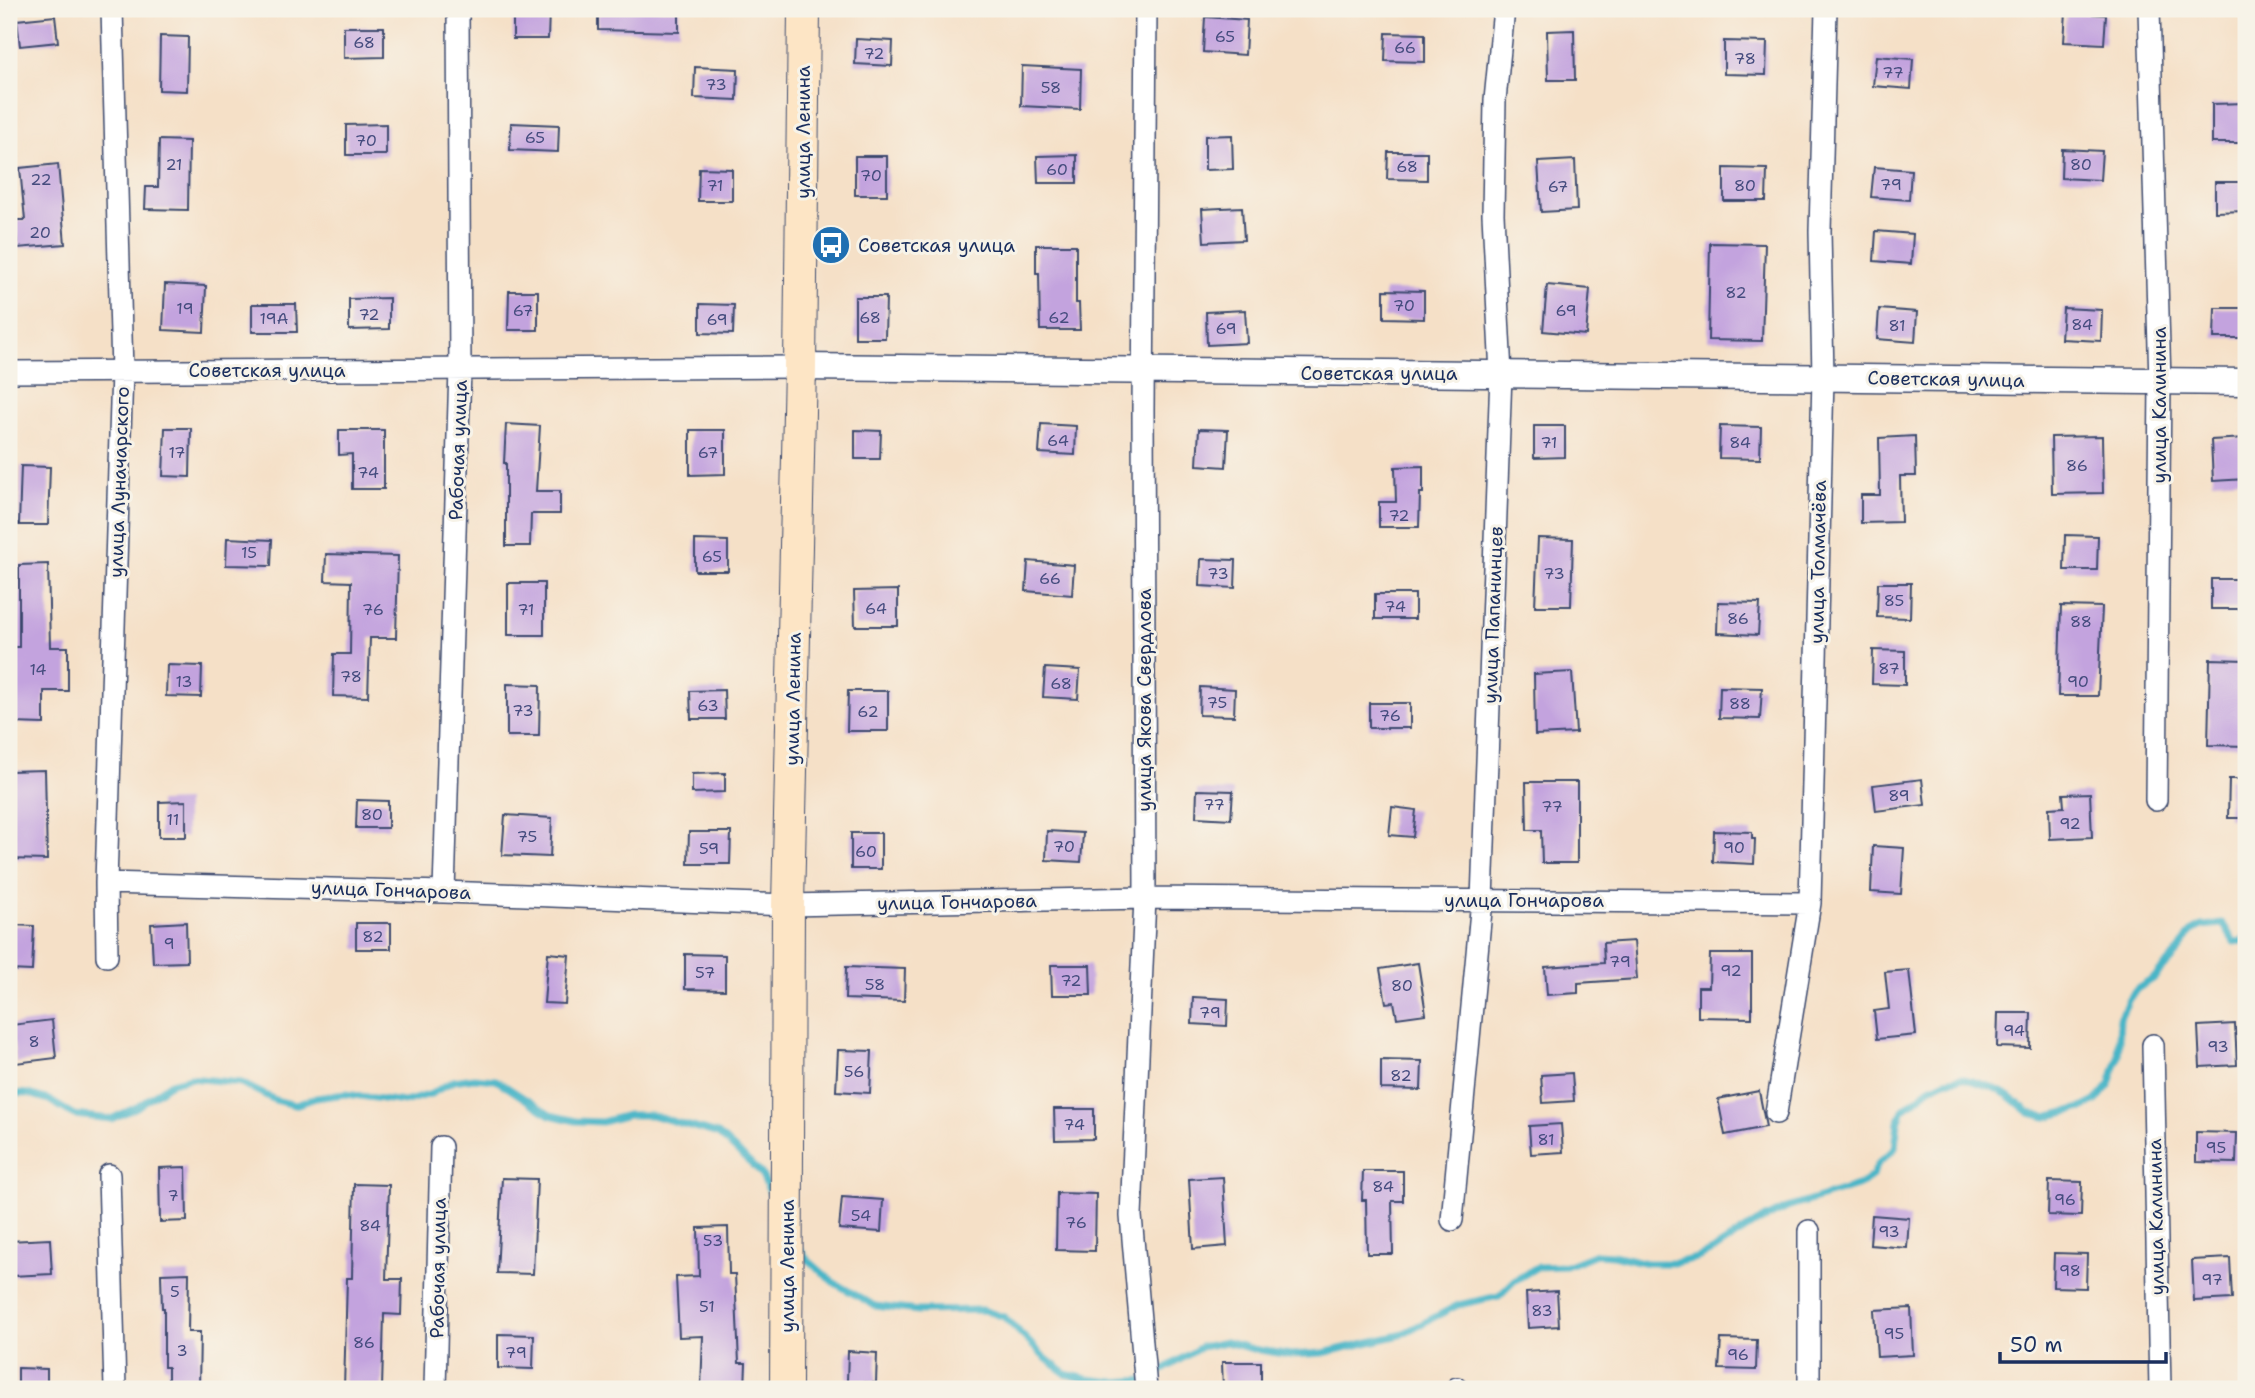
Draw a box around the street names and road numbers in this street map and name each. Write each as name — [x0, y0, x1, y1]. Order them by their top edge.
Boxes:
street label: улица Ленина — [791, 65, 816, 199]
street label: улица Калинина — [2147, 326, 2172, 483]
street label: Советская улица — [188, 358, 346, 383]
street label: Советская улица — [1300, 361, 1458, 386]
street label: Советская улица — [1867, 365, 2025, 393]
street label: Рабочая улица — [443, 379, 473, 521]
street label: улица Луначарского — [103, 386, 135, 578]
street label: улица Толмачёва — [1804, 480, 1832, 644]
street label: улица Папанинцев — [1477, 526, 1509, 704]
street label: улица Якова Свердлова — [1132, 588, 1157, 812]
street label: улица Ленина — [779, 632, 807, 766]
street label: улица Гончарова — [311, 875, 472, 905]
street label: улица Гончарова — [877, 888, 1037, 916]
street label: улица Гончарова — [1444, 888, 1604, 913]
street label: улица Калинина — [2142, 1138, 2170, 1296]
street label: Рабочая улица — [424, 1197, 452, 1339]
street label: улица Ленина — [775, 1199, 800, 1333]

